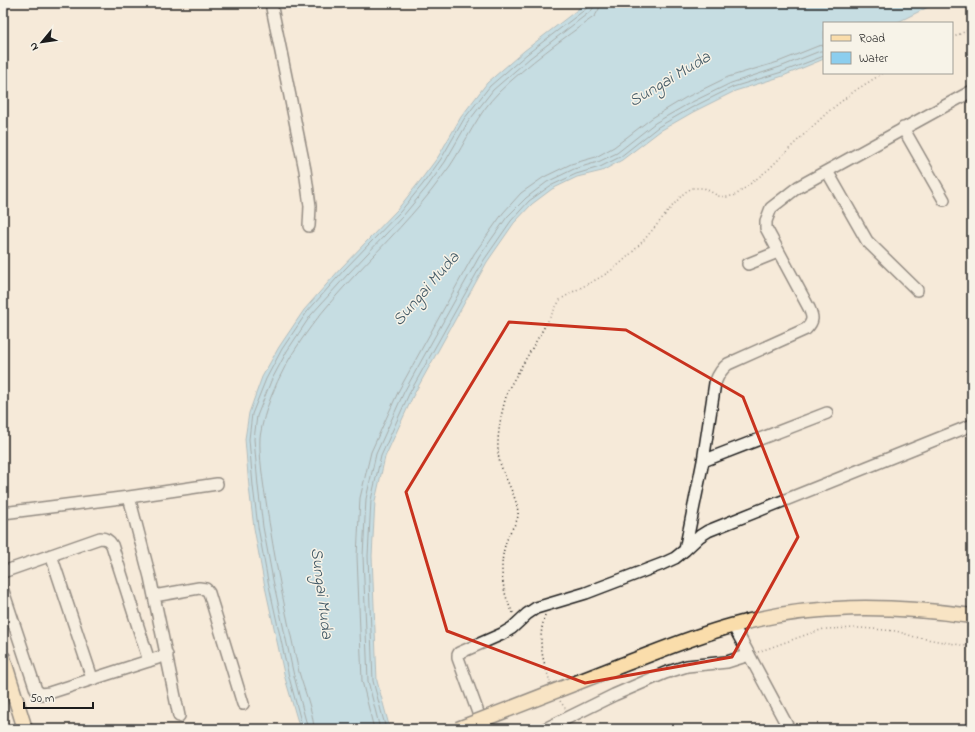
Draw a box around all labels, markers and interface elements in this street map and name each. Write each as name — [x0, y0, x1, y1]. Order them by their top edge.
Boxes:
north arrow — [22, 22, 62, 62]
legend — [823, 22, 953, 74]
text: Road — [859, 30, 885, 48]
text: N — [25, 39, 43, 53]
water label: Sungai Muda — [624, 45, 717, 115]
text: Water — [859, 50, 888, 68]
water label: Sungai Muda — [387, 246, 467, 332]
water label: Sungai Muda — [303, 546, 340, 641]
scale bar — [24, 684, 93, 710]
text: 50 m — [30, 690, 54, 708]

